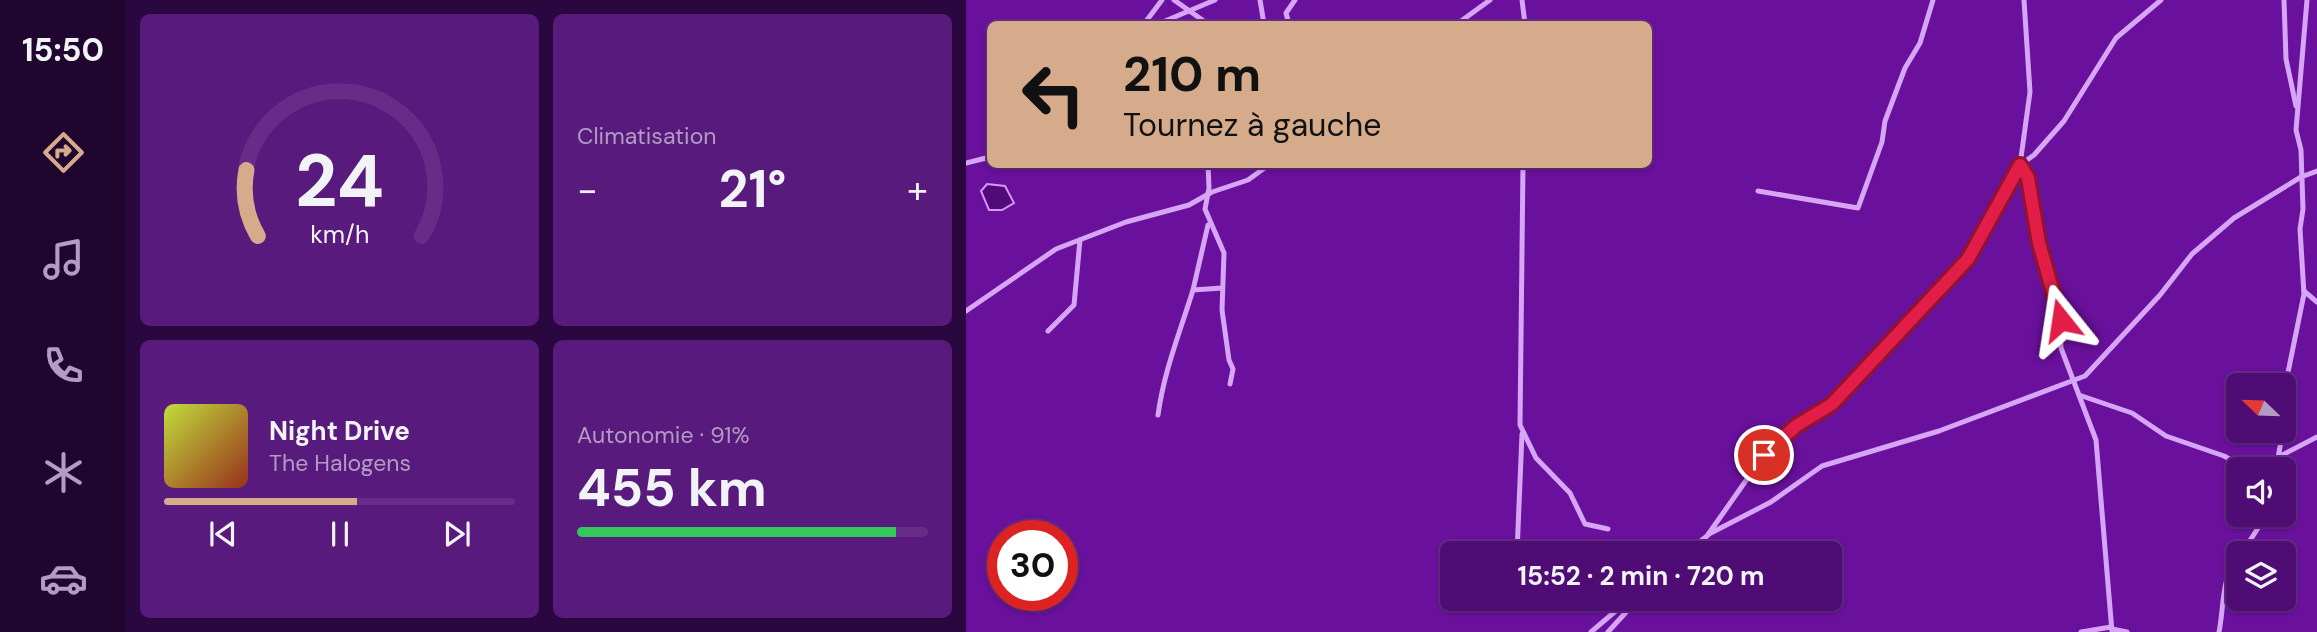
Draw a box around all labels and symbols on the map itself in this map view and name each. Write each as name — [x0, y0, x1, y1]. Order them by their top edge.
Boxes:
position arrow — [2024, 283, 2098, 357]
north arrow — [2226, 373, 2296, 443]
pin — [1734, 425, 1794, 485]
speed limit sign: 30 — [987, 520, 1078, 611]

